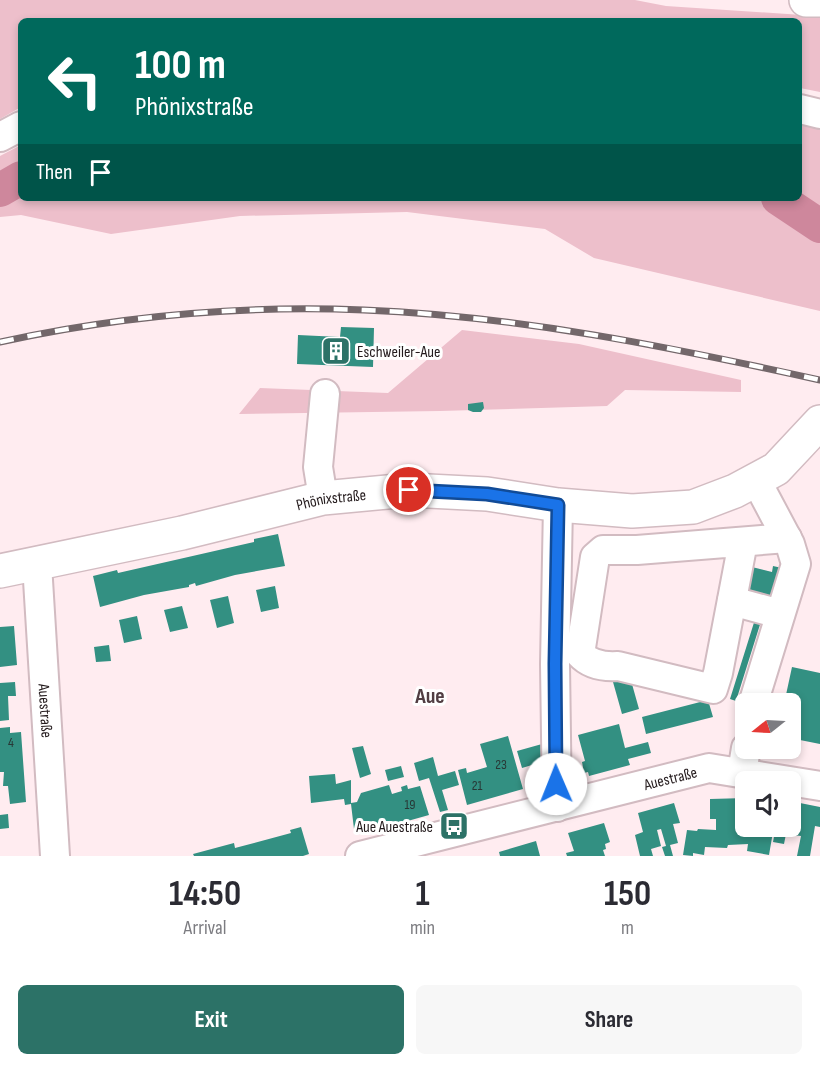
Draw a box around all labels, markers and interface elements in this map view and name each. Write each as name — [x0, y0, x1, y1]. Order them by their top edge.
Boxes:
text: 100 m — [135, 40, 226, 91]
icon: left — [36, 42, 114, 120]
text: Phönixstraße — [135, 91, 254, 123]
icon: arrive — [84, 156, 117, 189]
text: Then — [36, 159, 72, 186]
building icon: Eschweiler-Aue — [320, 335, 352, 367]
place label: Eschweiler-Aue — [357, 343, 440, 362]
pin — [383, 464, 434, 515]
icon: arrive — [392, 473, 425, 506]
street label: Phönixstraße — [294, 486, 367, 515]
street label: Auestraße — [33, 682, 56, 739]
district label: Aue — [414, 683, 445, 710]
north arrow — [735, 693, 801, 759]
map controls — [735, 693, 801, 837]
house number: 4 — [8, 734, 14, 751]
position arrow — [524, 752, 588, 816]
house number: 23 — [495, 756, 507, 773]
street label: Auestraße — [641, 763, 699, 795]
button: sound — [735, 771, 801, 837]
house number: 21 — [472, 777, 482, 794]
house number: 19 — [404, 796, 416, 813]
bus stop icon: Aue Auestraße — [438, 810, 470, 842]
place label: Aue Auestraße — [355, 818, 433, 837]
text: 14:50 — [169, 873, 241, 916]
text: 1 — [415, 873, 430, 916]
text: 150 — [604, 873, 651, 916]
text: Arrival — [183, 916, 226, 940]
text: min — [410, 916, 435, 940]
text: m — [621, 916, 634, 940]
button: Exit — [18, 985, 404, 1054]
button: Share — [416, 985, 802, 1054]

